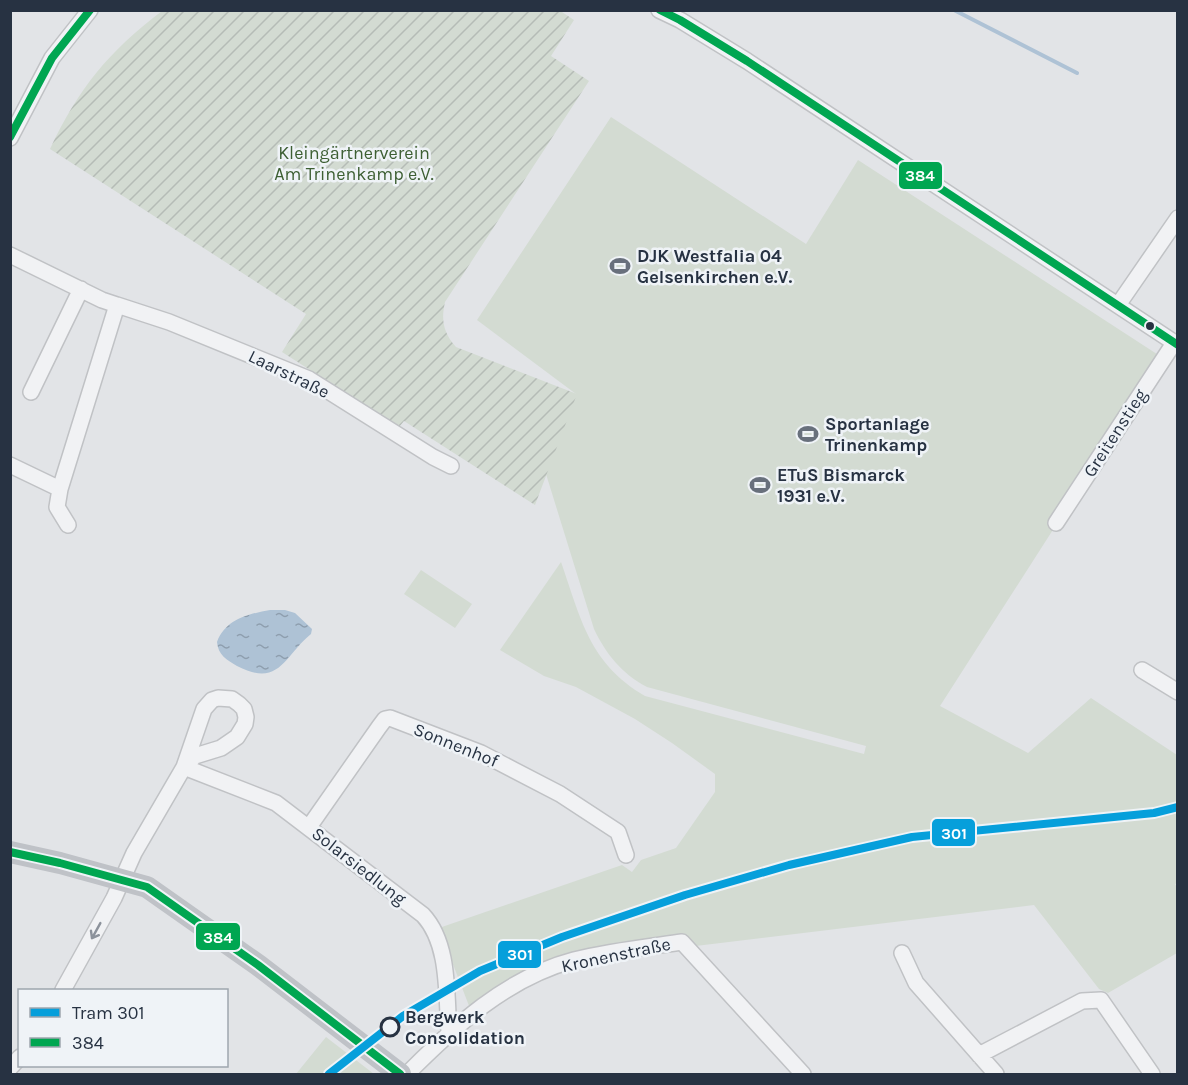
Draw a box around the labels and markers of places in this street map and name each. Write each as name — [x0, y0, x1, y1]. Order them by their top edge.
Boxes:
place label: DJK Westfalia 04 Gelsenkirchen e.V. — [637, 245, 792, 288]
sports icon: DJK Westfalia 04 Gelsenkirchen e.V. — [608, 254, 632, 278]
unlabelled marker — [1144, 320, 1156, 332]
place label: Sportanlage Trinenkamp — [825, 413, 930, 456]
sports icon: Sportanlage Trinenkamp — [796, 422, 820, 446]
place label: ETuS Bismarck 1931 e.V. — [777, 464, 905, 507]
sports icon: ETuS Bismarck 1931 e.V. — [748, 473, 772, 497]
place label: Bergwerk Consolidation — [405, 1006, 525, 1049]
marker: Bergwerk Consolidation — [380, 1017, 400, 1037]

